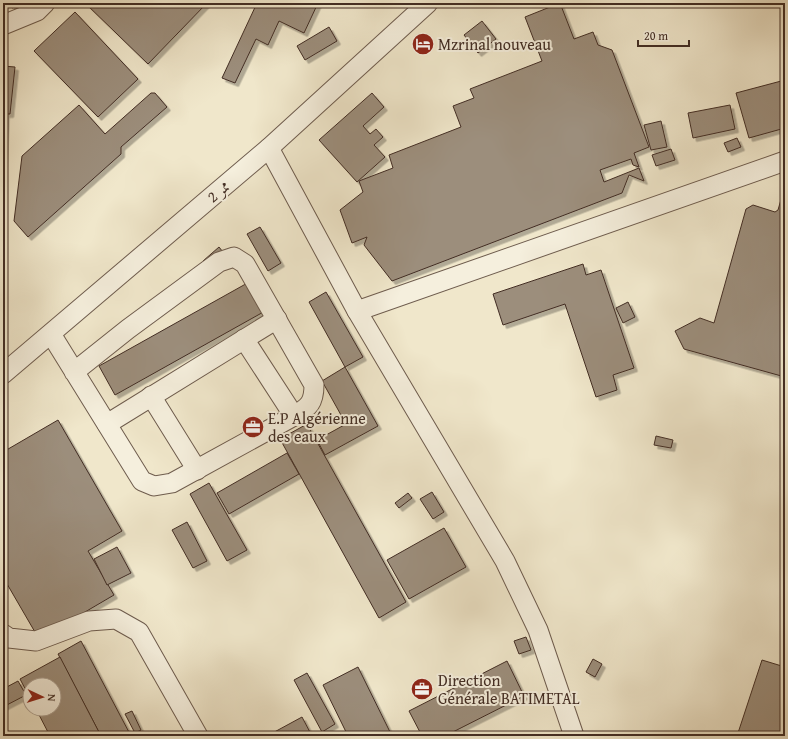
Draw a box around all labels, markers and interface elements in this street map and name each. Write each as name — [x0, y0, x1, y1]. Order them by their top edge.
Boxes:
scale bar — [638, 22, 689, 48]
text: 20 m — [644, 27, 668, 44]
hotel icon: Mzrinal nouveau — [410, 31, 436, 57]
place label: Mzrinal nouveau — [438, 32, 551, 56]
street label: ممر 2 — [201, 174, 235, 208]
place label: E.P Algérienne des eaux — [268, 406, 366, 448]
office icon: E.P Algérienne des eaux — [240, 414, 266, 440]
place label: Direction Générale BATIMETAL — [438, 668, 580, 710]
office icon: Direction Générale BATIMETAL — [409, 676, 435, 702]
north arrow — [22, 677, 62, 717]
text: N — [44, 693, 60, 703]

